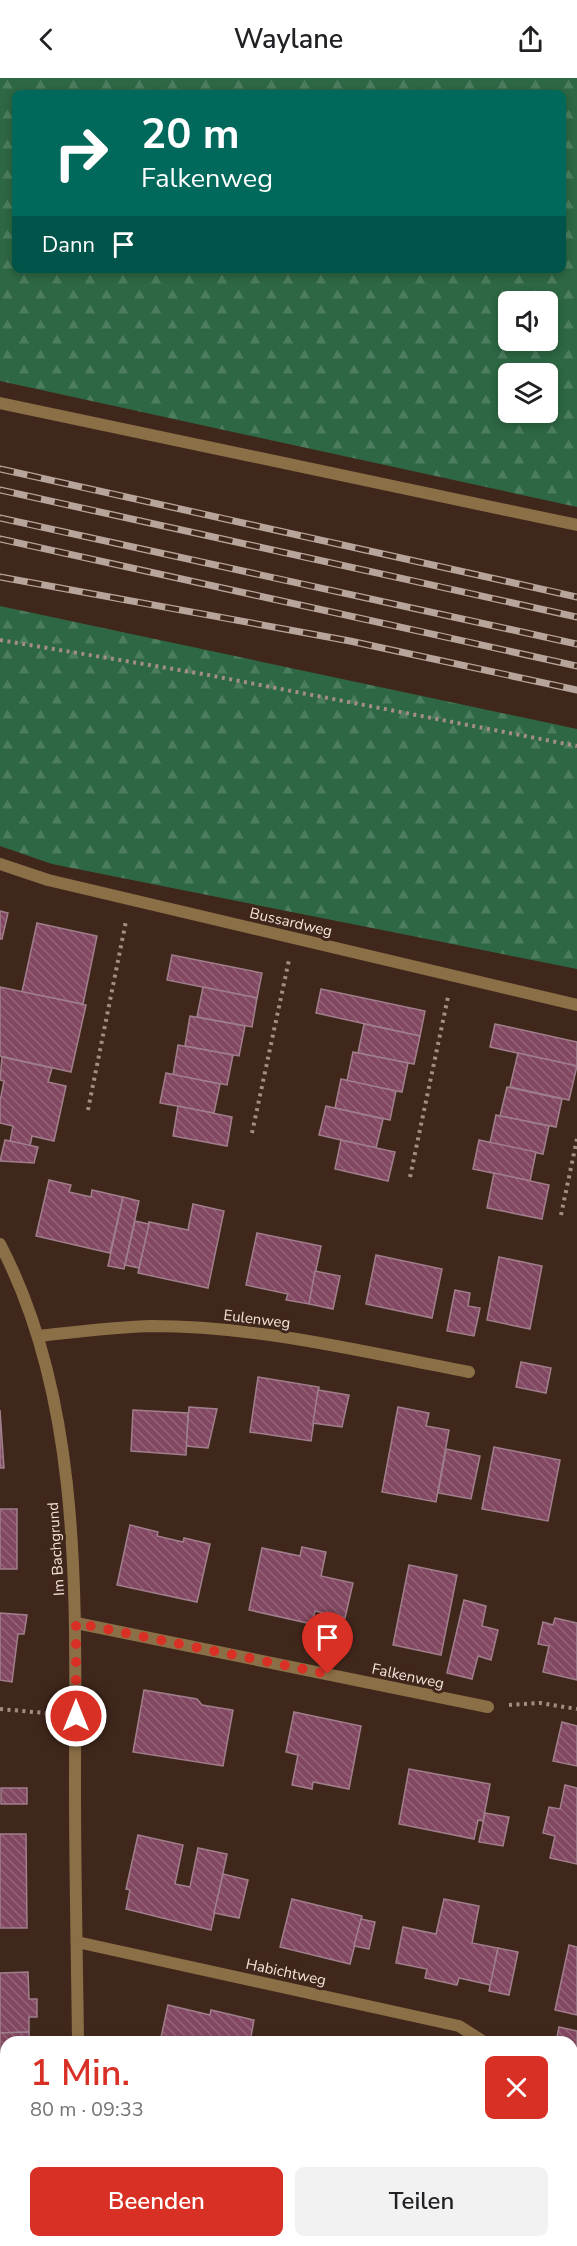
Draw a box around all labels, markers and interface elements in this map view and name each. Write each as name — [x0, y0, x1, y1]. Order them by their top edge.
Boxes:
text: Waylane — [234, 21, 343, 58]
icon: back — [30, 23, 63, 56]
icon: share — [514, 23, 547, 56]
text: 20 m — [141, 106, 240, 163]
icon: right — [42, 114, 120, 192]
text: Falkenweg — [141, 160, 273, 197]
icon: arrive — [107, 228, 140, 261]
text: Dann — [42, 230, 95, 260]
map controls — [498, 291, 558, 423]
button: sound — [498, 291, 558, 351]
button: layers — [498, 363, 558, 423]
street label: Bussardweg — [248, 903, 334, 941]
street label: Eulenweg — [222, 1305, 292, 1333]
street label: Im Bachgrund — [43, 1501, 69, 1597]
pin — [302, 1612, 353, 1674]
icon: arrive — [311, 1621, 344, 1654]
street label: Falkenweg — [370, 1659, 446, 1693]
position arrow — [44, 1684, 108, 1748]
street label: Habichtweg — [244, 1954, 328, 1990]
text: 1 Min. — [30, 2049, 130, 2098]
button: close — [485, 2056, 548, 2119]
text: 80 m · 09:33 — [30, 2096, 144, 2123]
button: Beenden — [30, 2167, 283, 2236]
button: Teilen — [295, 2167, 548, 2236]

